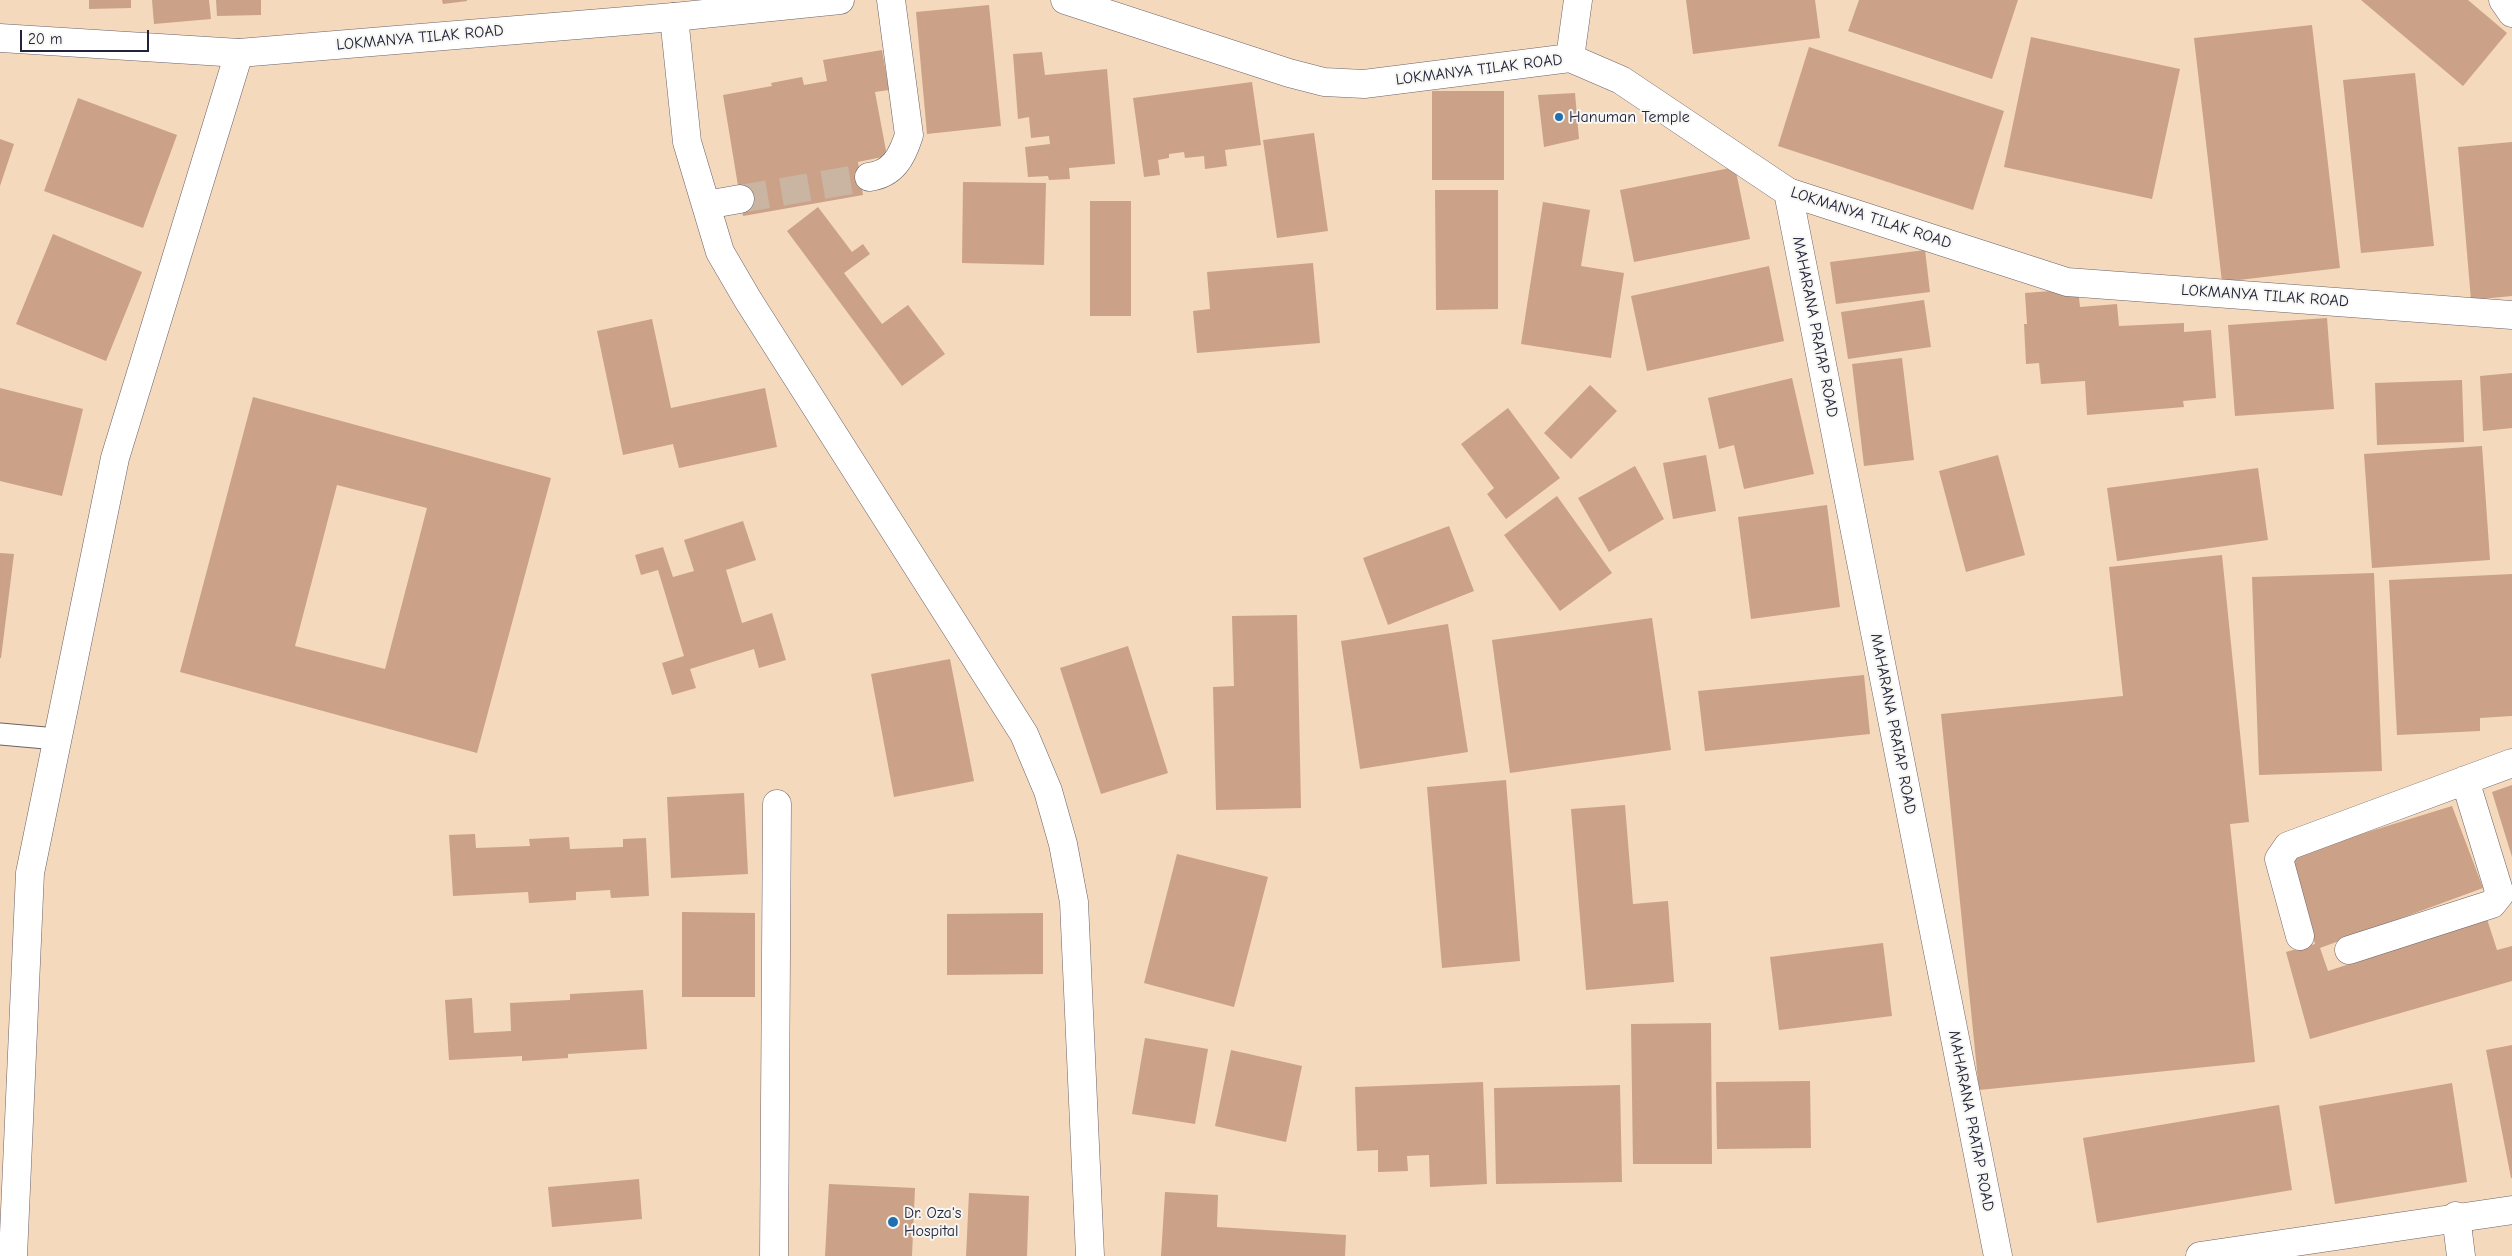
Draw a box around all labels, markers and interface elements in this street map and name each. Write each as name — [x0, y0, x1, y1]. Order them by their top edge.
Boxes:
scale bar — [22, 20, 151, 52]
street label: LOKMANYA TILAK ROAD — [335, 21, 505, 55]
text: 20 m — [28, 30, 62, 48]
street label: LOKMANYA TILAK ROAD — [1394, 50, 1564, 90]
place label: Hanuman Temple — [1569, 107, 1690, 127]
marker: Hanuman Temple — [1553, 111, 1565, 123]
street label: LOKMANYA TILAK ROAD — [1788, 183, 1954, 253]
street label: MAHARANA PRATAP ROAD — [1788, 235, 1842, 419]
street label: LOKMANYA TILAK ROAD — [2181, 281, 2349, 311]
street label: MAHARANA PRATAP ROAD — [1866, 632, 1920, 816]
street label: MAHARANA PRATAP ROAD — [1944, 1029, 1998, 1213]
place label: Dr. Oza's Hospital — [904, 1203, 962, 1241]
marker: Dr. Oza's Hospital — [886, 1215, 900, 1229]

